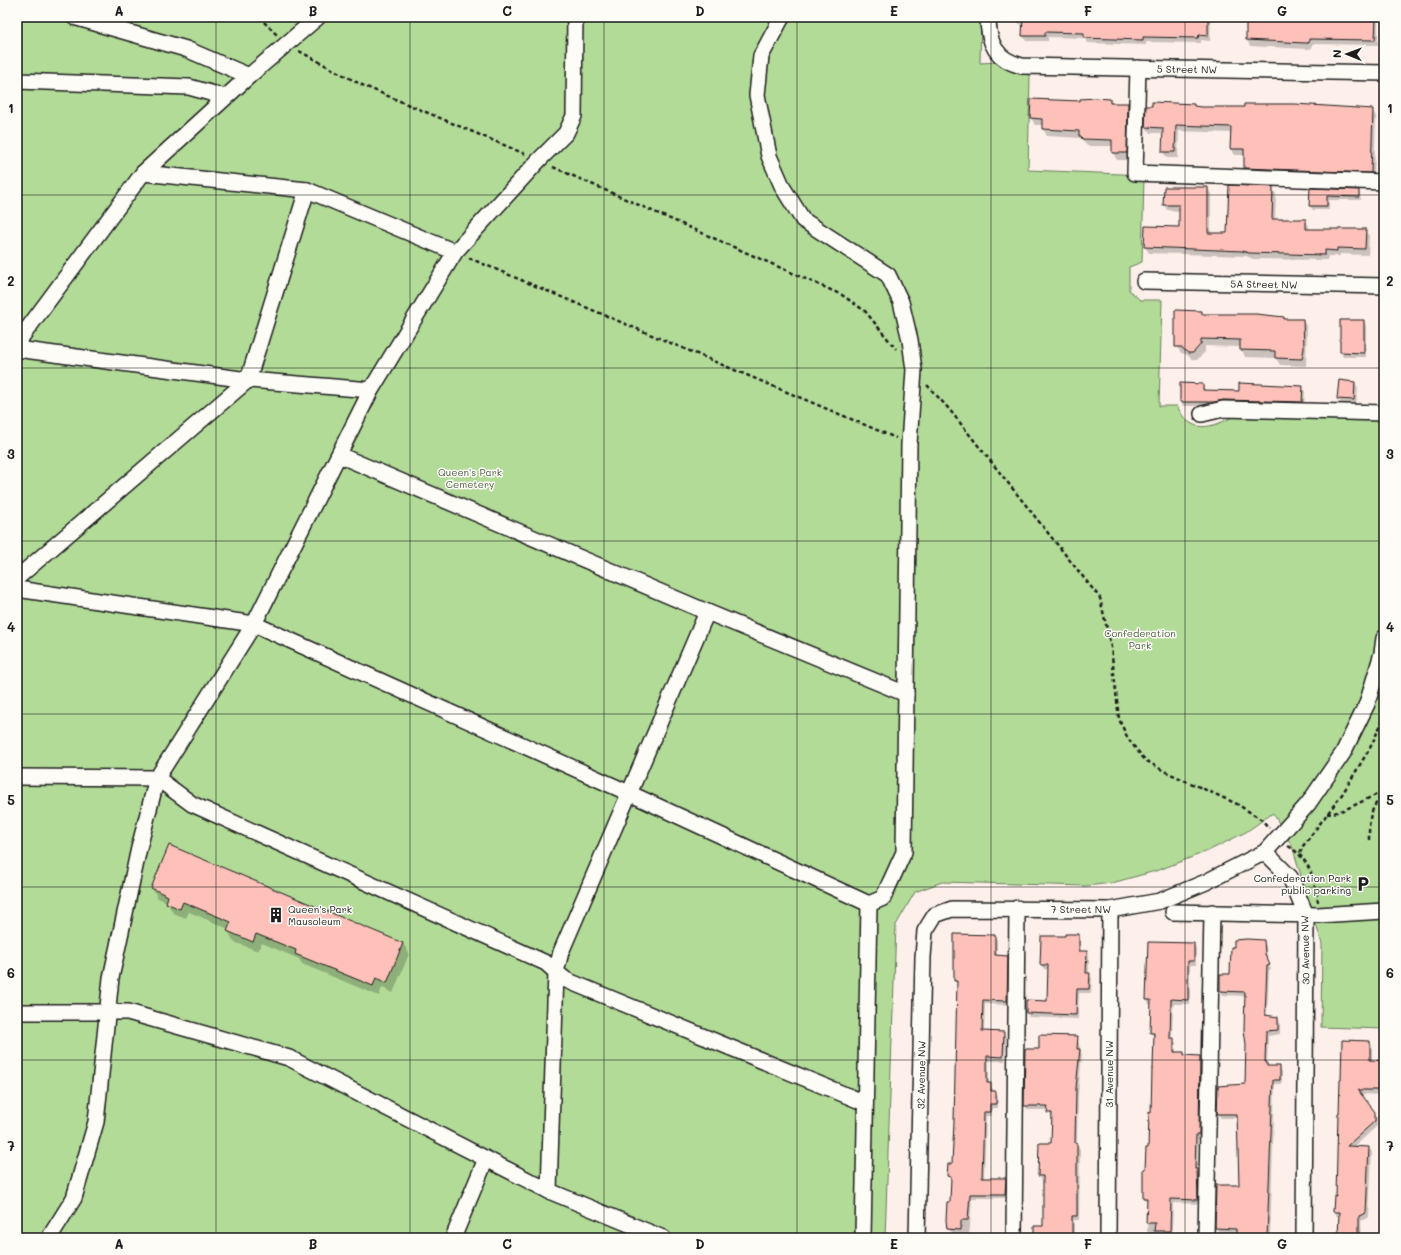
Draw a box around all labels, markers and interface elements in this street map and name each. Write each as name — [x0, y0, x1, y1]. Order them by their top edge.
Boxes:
text: A — [114, 2, 124, 19]
text: B — [309, 2, 318, 19]
text: C — [502, 2, 512, 19]
text: D — [695, 2, 705, 19]
text: E — [890, 2, 898, 19]
text: F — [1084, 2, 1092, 19]
text: G — [1277, 2, 1287, 19]
north arrow — [1327, 34, 1367, 74]
text: N — [1329, 50, 1344, 58]
street label: 5 Street NW — [1157, 61, 1217, 77]
text: 1 — [8, 99, 14, 116]
text: 1 — [1387, 99, 1393, 116]
text: 2 — [7, 272, 15, 289]
text: 2 — [1386, 272, 1394, 289]
street label: 5A Street NW — [1230, 276, 1298, 292]
text: 3 — [7, 445, 15, 462]
text: 3 — [1386, 445, 1394, 462]
park label: Queen's Park Cemetery — [438, 465, 502, 491]
text: 4 — [7, 618, 15, 635]
text: 4 — [1386, 618, 1394, 635]
park label: Confederation Park — [1104, 626, 1176, 652]
text: 5 — [7, 791, 15, 808]
text: 5 — [1386, 791, 1394, 808]
place label: Confederation Park public parking — [1254, 871, 1351, 897]
parking icon: Confederation Park public parking — [1354, 875, 1372, 893]
place label: Queen's Park Mausoleum — [288, 902, 352, 928]
street label: 7 Street NW — [1051, 902, 1111, 916]
building icon: Queen's Park Mausoleum — [267, 906, 285, 924]
street label: 30 Avenue NW — [1297, 915, 1313, 985]
text: 6 — [7, 964, 15, 981]
text: 6 — [1386, 964, 1394, 981]
street label: 32 Avenue NW — [913, 1040, 929, 1109]
street label: 31 Avenue NW — [1102, 1040, 1116, 1108]
text: 7 — [7, 1137, 15, 1154]
text: 7 — [1386, 1137, 1394, 1154]
text: A — [114, 1235, 124, 1252]
text: B — [309, 1235, 318, 1252]
text: C — [502, 1235, 512, 1252]
text: D — [695, 1235, 705, 1252]
text: E — [890, 1235, 898, 1252]
text: F — [1084, 1235, 1092, 1252]
text: G — [1277, 1235, 1287, 1252]

